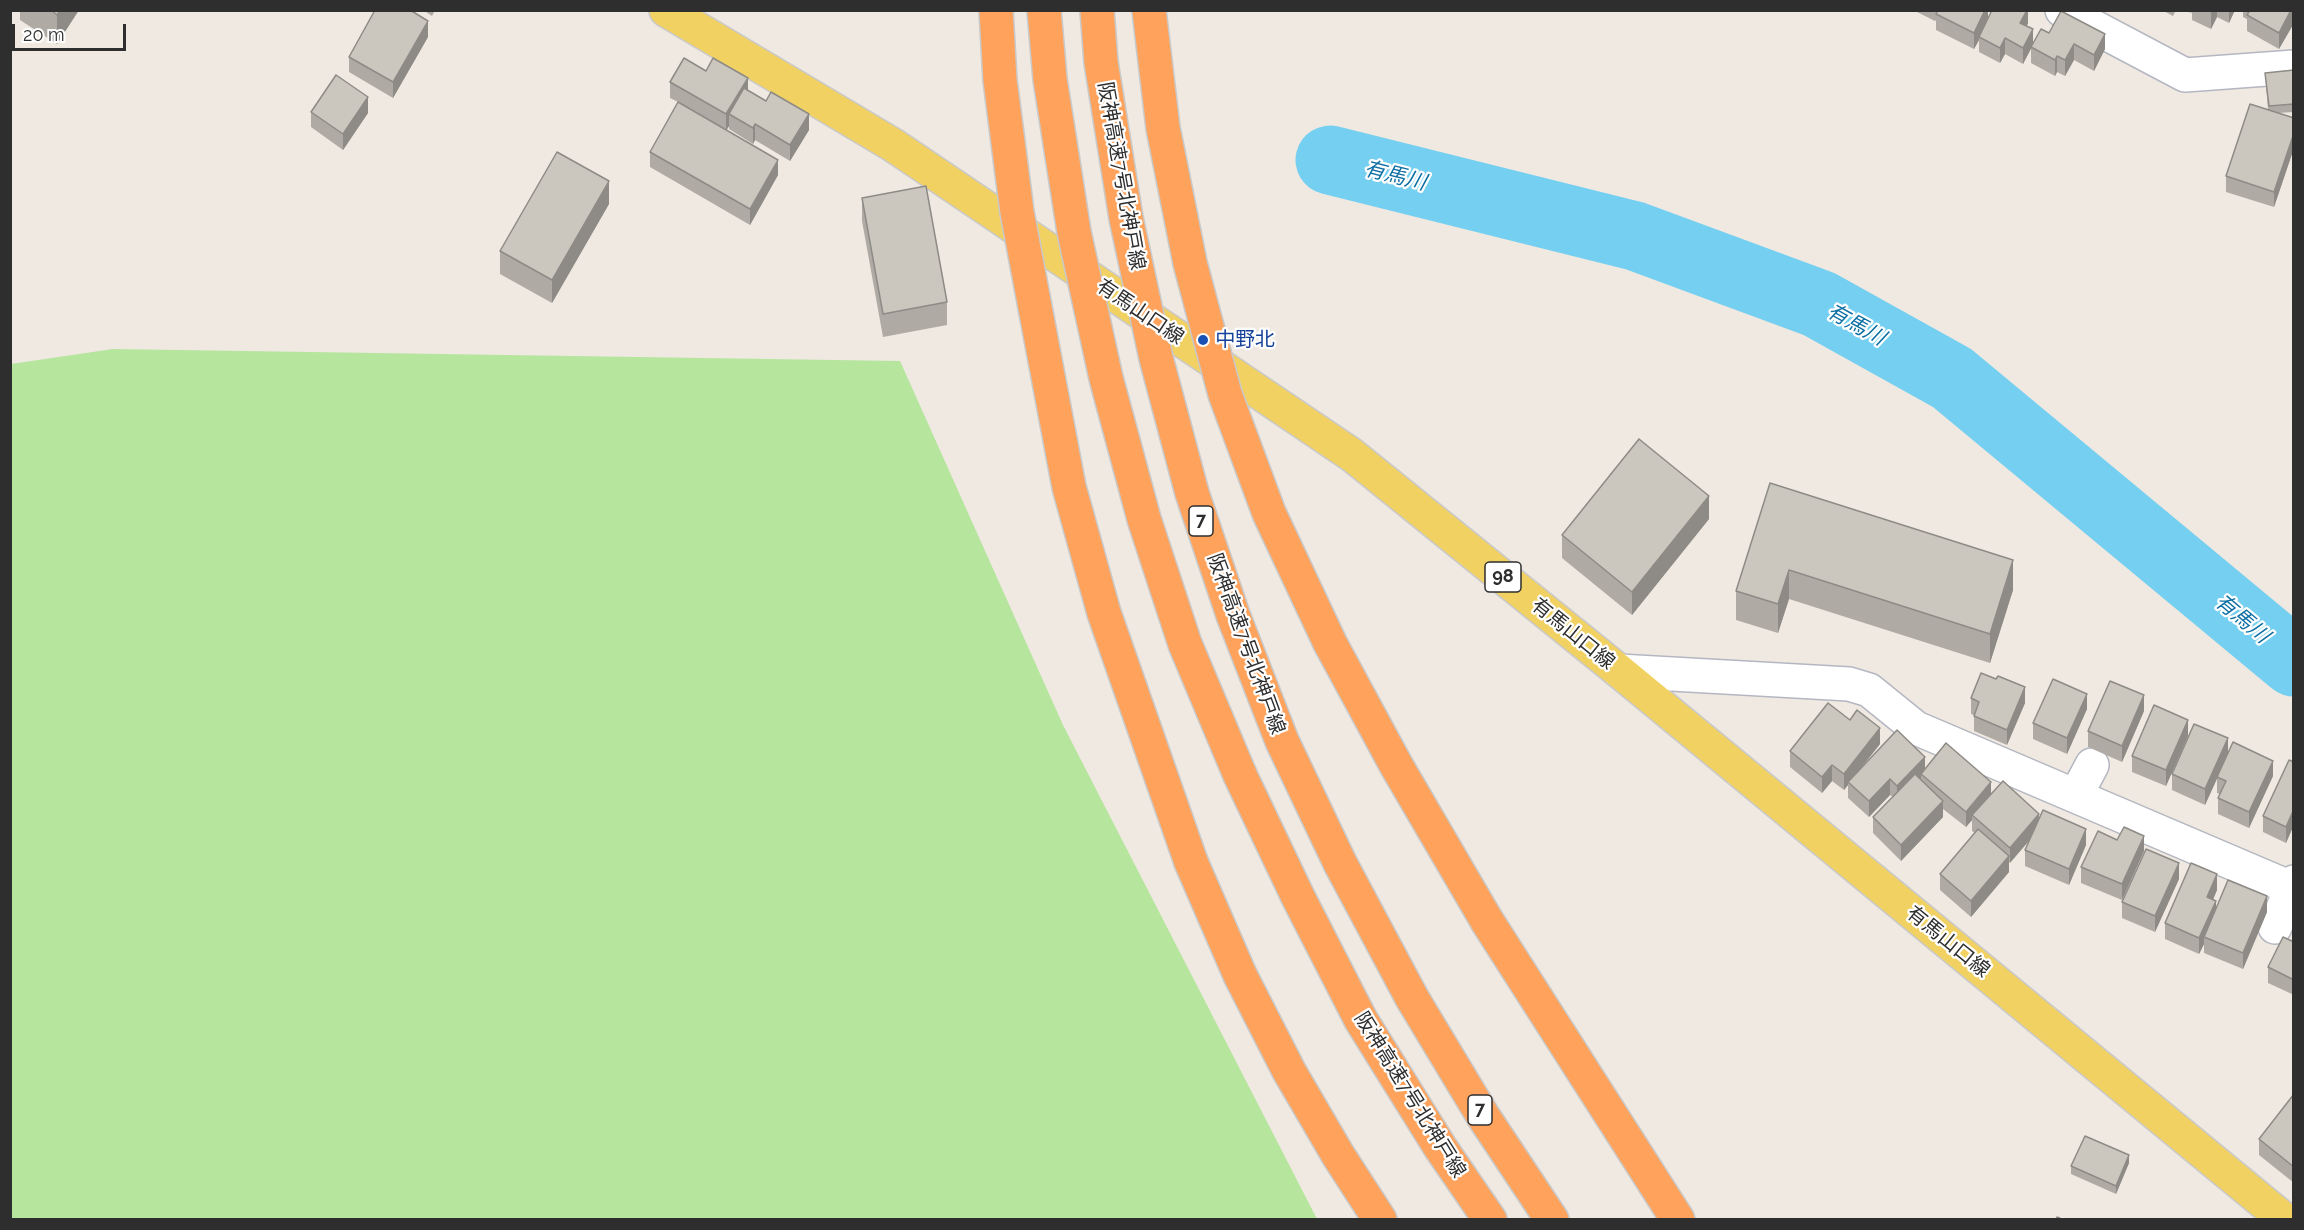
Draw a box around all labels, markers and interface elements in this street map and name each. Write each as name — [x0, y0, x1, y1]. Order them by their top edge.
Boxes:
scale bar — [15, 12, 129, 50]
text: 20 m — [23, 24, 65, 45]
street label: 阪神高速7号北神戸線 — [1093, 80, 1149, 272]
water label: 有馬川 — [1361, 156, 1429, 196]
street label: 有馬山口線 — [1092, 274, 1188, 350]
water label: 有馬川 — [1822, 299, 1890, 351]
place label: 中野北 — [1215, 328, 1275, 352]
marker: 中野北 — [1196, 333, 1210, 347]
road number: 7 — [1189, 506, 1213, 536]
street label: 阪神高速7号北神戸線 — [1202, 550, 1290, 738]
road number: 98 — [1485, 562, 1521, 592]
water label: 有馬川 — [2210, 589, 2274, 649]
street label: 有馬山口線 — [1527, 593, 1619, 675]
street label: 有馬山口線 — [1902, 901, 1994, 983]
street label: 阪神高速7号北神戸線 — [1349, 1008, 1471, 1182]
road number: 7 — [1468, 1095, 1492, 1125]

